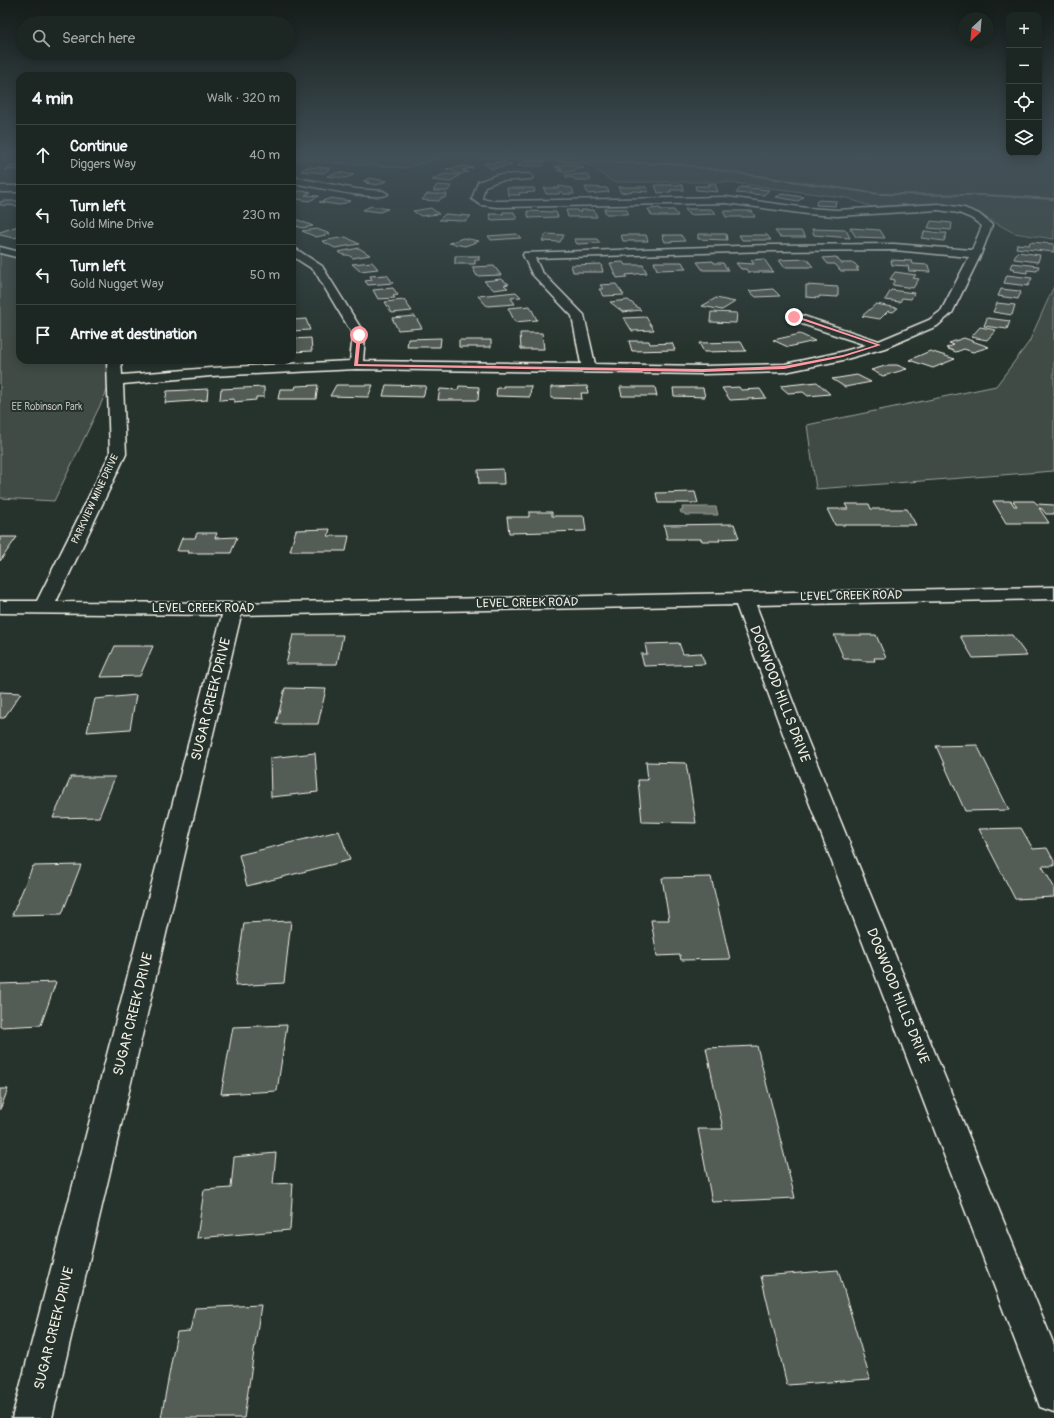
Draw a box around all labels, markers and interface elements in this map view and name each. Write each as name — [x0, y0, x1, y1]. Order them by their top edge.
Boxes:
north arrow — [958, 12, 994, 48]
map controls — [1006, 12, 1042, 156]
button: + — [1006, 12, 1042, 48]
search box — [16, 16, 296, 60]
icon: search — [30, 27, 52, 49]
text: Search here — [62, 29, 135, 48]
button: − — [1006, 48, 1042, 84]
button: locate — [1006, 84, 1042, 120]
text: 4 min — [32, 88, 73, 109]
text: Walk · 320 m — [207, 90, 280, 106]
button: layers — [1006, 120, 1042, 156]
text: Continue — [70, 137, 128, 156]
icon: ahead — [32, 144, 54, 166]
text: 40 m — [249, 147, 280, 163]
text: Diggers Way — [70, 156, 136, 172]
text: Turn left — [70, 197, 126, 216]
icon: left — [32, 204, 54, 226]
text: 230 m — [243, 207, 280, 223]
text: Gold Mine Drive — [70, 216, 154, 232]
text: Turn left — [70, 257, 126, 276]
icon: left — [32, 264, 54, 286]
text: 50 m — [250, 267, 280, 283]
text: Gold Nugget Way — [70, 276, 163, 292]
route end — [785, 308, 803, 326]
icon: arrive — [32, 324, 54, 346]
text: Arrive at destination — [70, 325, 197, 344]
route start — [350, 326, 368, 344]
park label: EE Robinson Park — [12, 401, 83, 413]
street label: PARKVIEW MINE DRIVE — [69, 452, 121, 546]
street label: LEVEL CREEK ROAD — [800, 588, 903, 604]
street label: LEVEL CREEK ROAD — [476, 595, 579, 611]
street label: LEVEL CREEK ROAD — [152, 601, 255, 616]
street label: DOGWOOD HILLS DRIVE — [746, 623, 814, 765]
street label: SUGAR CREEK DRIVE — [187, 636, 235, 762]
street label: DOGWOOD HILLS DRIVE — [863, 926, 933, 1066]
street label: SUGAR CREEK DRIVE — [109, 951, 157, 1077]
street label: SUGAR CREEK DRIVE — [30, 1265, 78, 1391]

